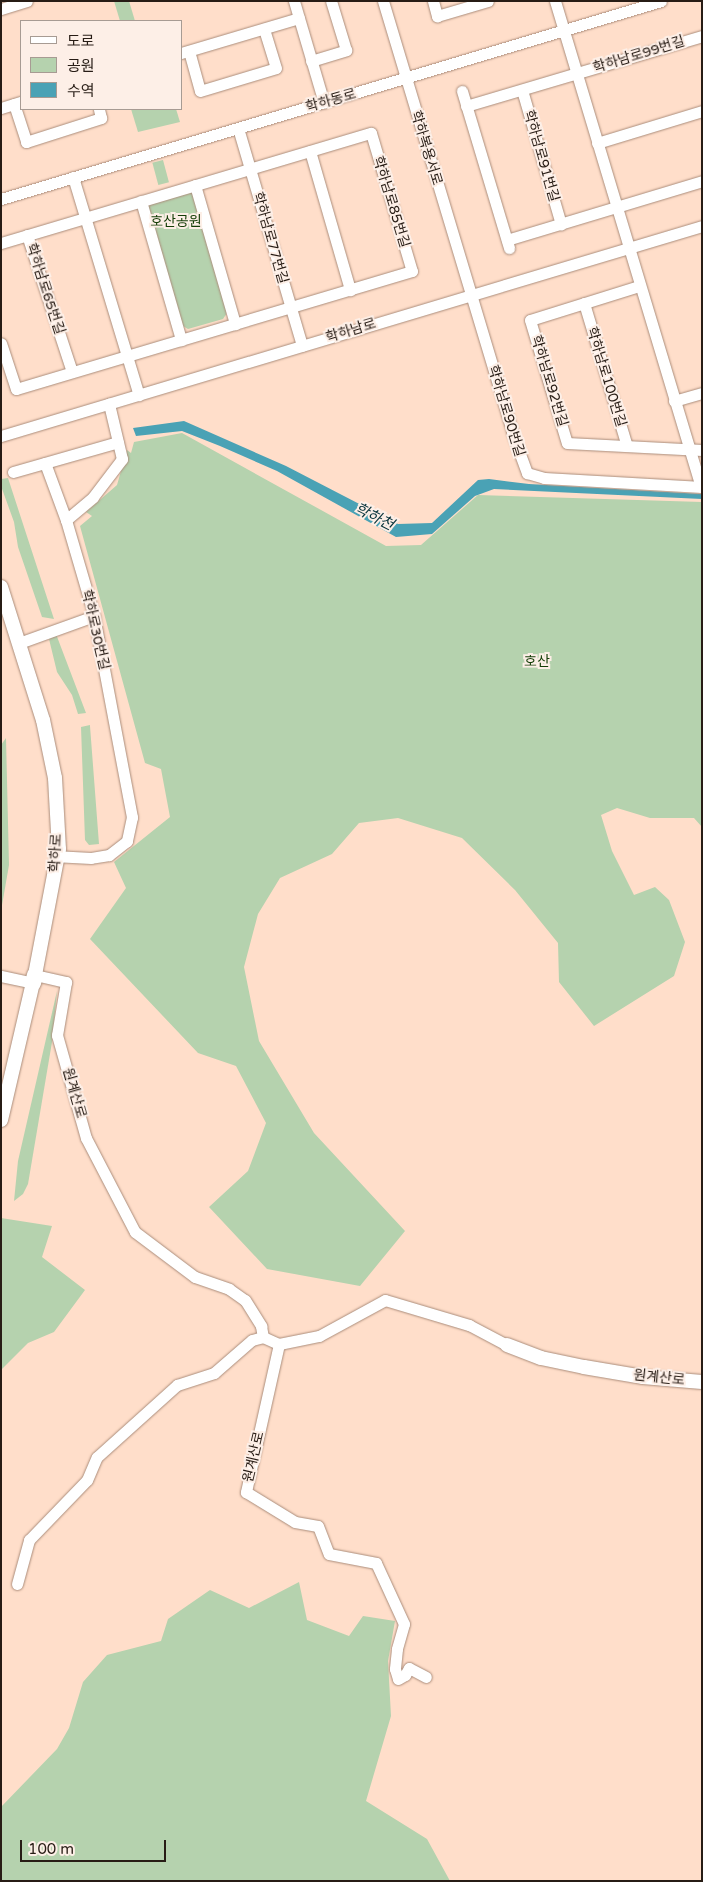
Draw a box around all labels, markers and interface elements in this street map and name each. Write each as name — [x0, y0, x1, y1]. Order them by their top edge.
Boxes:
legend — [20, 20, 182, 110]
text: 도로 — [67, 32, 95, 50]
street label: 학하남로99번길 — [591, 33, 687, 77]
text: 공원 — [67, 57, 95, 75]
text: 수역 — [67, 82, 95, 100]
street label: 학하동로 — [304, 86, 358, 116]
street label: 학하남로91번길 — [520, 108, 562, 204]
street label: 학하복용서로 — [407, 109, 445, 187]
street label: 학하남로85번길 — [369, 154, 413, 250]
street label: 학하남로77번길 — [249, 190, 291, 286]
park label: 호산공원 — [150, 214, 202, 230]
street label: 학하남로65번길 — [22, 241, 68, 337]
street label: 학하남로 — [324, 315, 378, 347]
street label: 학하남로100번길 — [583, 325, 629, 429]
street label: 학하남로92번길 — [527, 333, 571, 429]
street label: 학하남로90번길 — [484, 363, 528, 459]
water label: 학하천 — [351, 500, 397, 534]
street label: 학하로30번길 — [78, 588, 112, 672]
park label: 호산 — [524, 654, 550, 670]
street label: 학하로 — [47, 833, 65, 873]
street label: 원계산로 — [59, 1066, 89, 1120]
street label: 원계산로 — [633, 1367, 685, 1389]
street label: 원계산로 — [240, 1430, 268, 1484]
scale bar — [22, 1830, 169, 1862]
text: 100 m — [28, 1840, 74, 1858]

